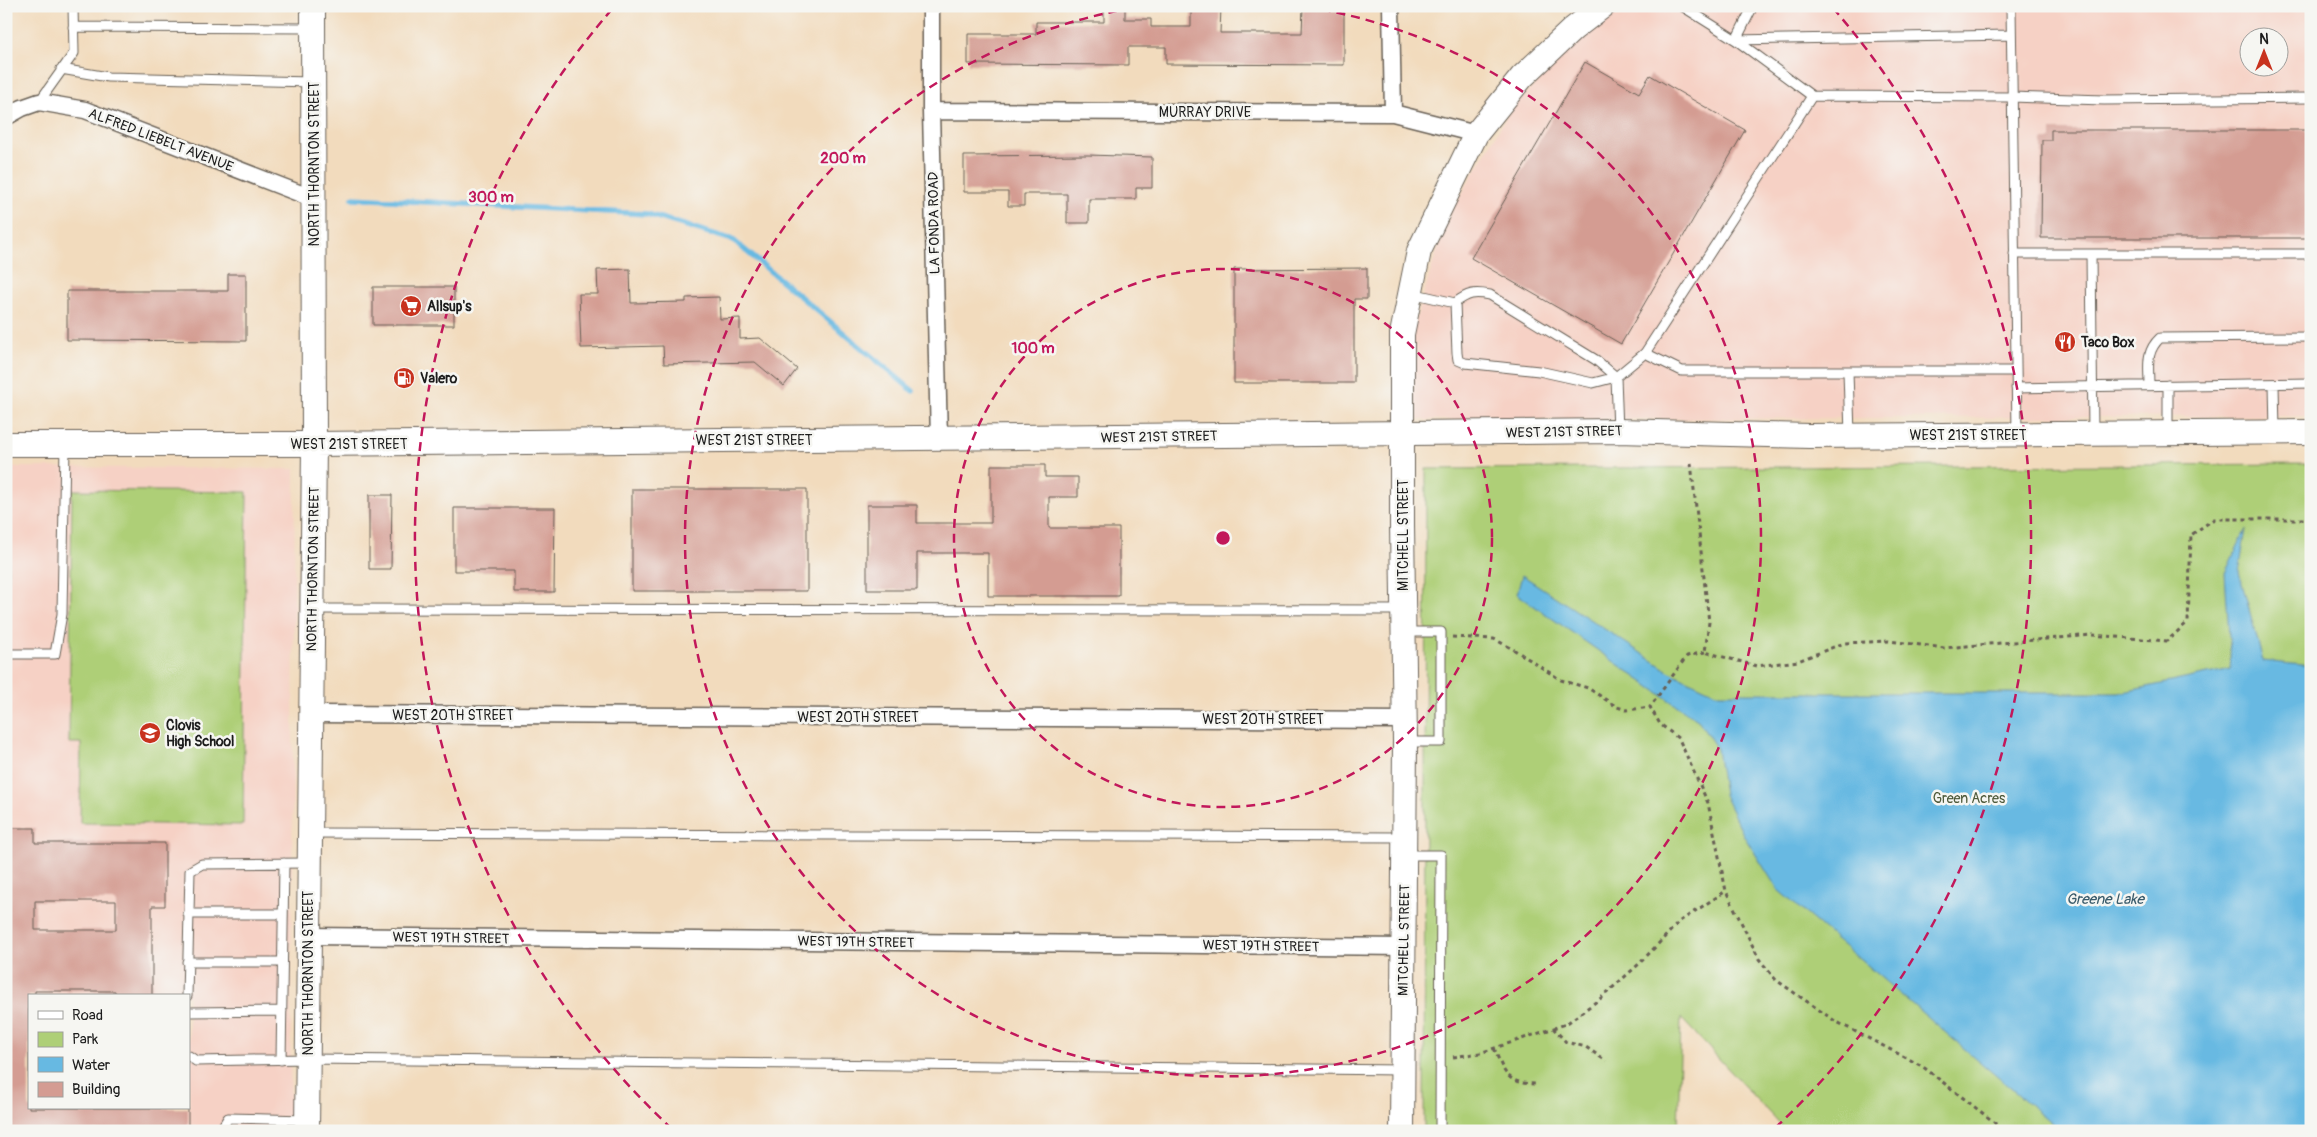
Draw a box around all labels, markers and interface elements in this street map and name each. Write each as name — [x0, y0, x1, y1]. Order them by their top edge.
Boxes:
north arrow — [2240, 28, 2290, 78]
text: N — [2259, 31, 2269, 48]
street label: NORTH THORNTON STREET — [306, 81, 323, 246]
street label: MURRAY DRIVE — [1159, 104, 1251, 121]
street label: ALFRED LIEBELT AVENUE — [86, 105, 236, 175]
text: 200 m — [820, 149, 866, 168]
street label: LA FONDA ROAD — [925, 171, 943, 274]
text: 300 m — [468, 188, 514, 207]
supermarket icon: Allsup's — [399, 294, 423, 318]
place label: Allsup's — [427, 298, 472, 315]
restaurant icon: Taco Box — [2053, 330, 2077, 354]
place label: Taco Box — [2080, 334, 2134, 351]
text: 100 m — [1012, 339, 1054, 358]
fuel station icon: Valero — [392, 366, 416, 390]
place label: Valero — [420, 370, 458, 387]
street label: WEST 21ST STREET — [1505, 422, 1623, 442]
street label: WEST 21ST STREET — [1100, 427, 1218, 447]
street label: WEST 21ST STREET — [1910, 427, 2027, 444]
street label: WEST 21ST STREET — [696, 432, 813, 449]
street label: WEST 21ST STREET — [291, 436, 408, 453]
street label: MITCHELL STREET — [1395, 479, 1412, 591]
street label: NORTH THORNTON STREET — [303, 486, 323, 652]
centre of rings — [1214, 529, 1232, 547]
street label: WEST 20TH STREET — [392, 707, 514, 724]
street label: WEST 20TH STREET — [797, 709, 919, 726]
street label: WEST 20TH STREET — [1202, 711, 1324, 728]
place label: Clovis High School — [166, 717, 234, 750]
school or university icon: Clovis High School — [138, 721, 162, 745]
park label: Green Acres — [1933, 790, 2006, 807]
street label: MITCHELL STREET — [1395, 884, 1413, 996]
street label: NORTH THORNTON STREET — [300, 890, 317, 1055]
water label: Greene Lake — [2066, 890, 2145, 909]
street label: WEST 19TH STREET — [392, 928, 510, 948]
street label: WEST 19TH STREET — [797, 932, 915, 952]
street label: WEST 19TH STREET — [1202, 936, 1320, 956]
legend — [28, 994, 190, 1110]
text: Road — [72, 1006, 103, 1025]
text: Park — [72, 1030, 99, 1049]
text: Water — [72, 1056, 111, 1075]
text: Building — [72, 1080, 120, 1099]

